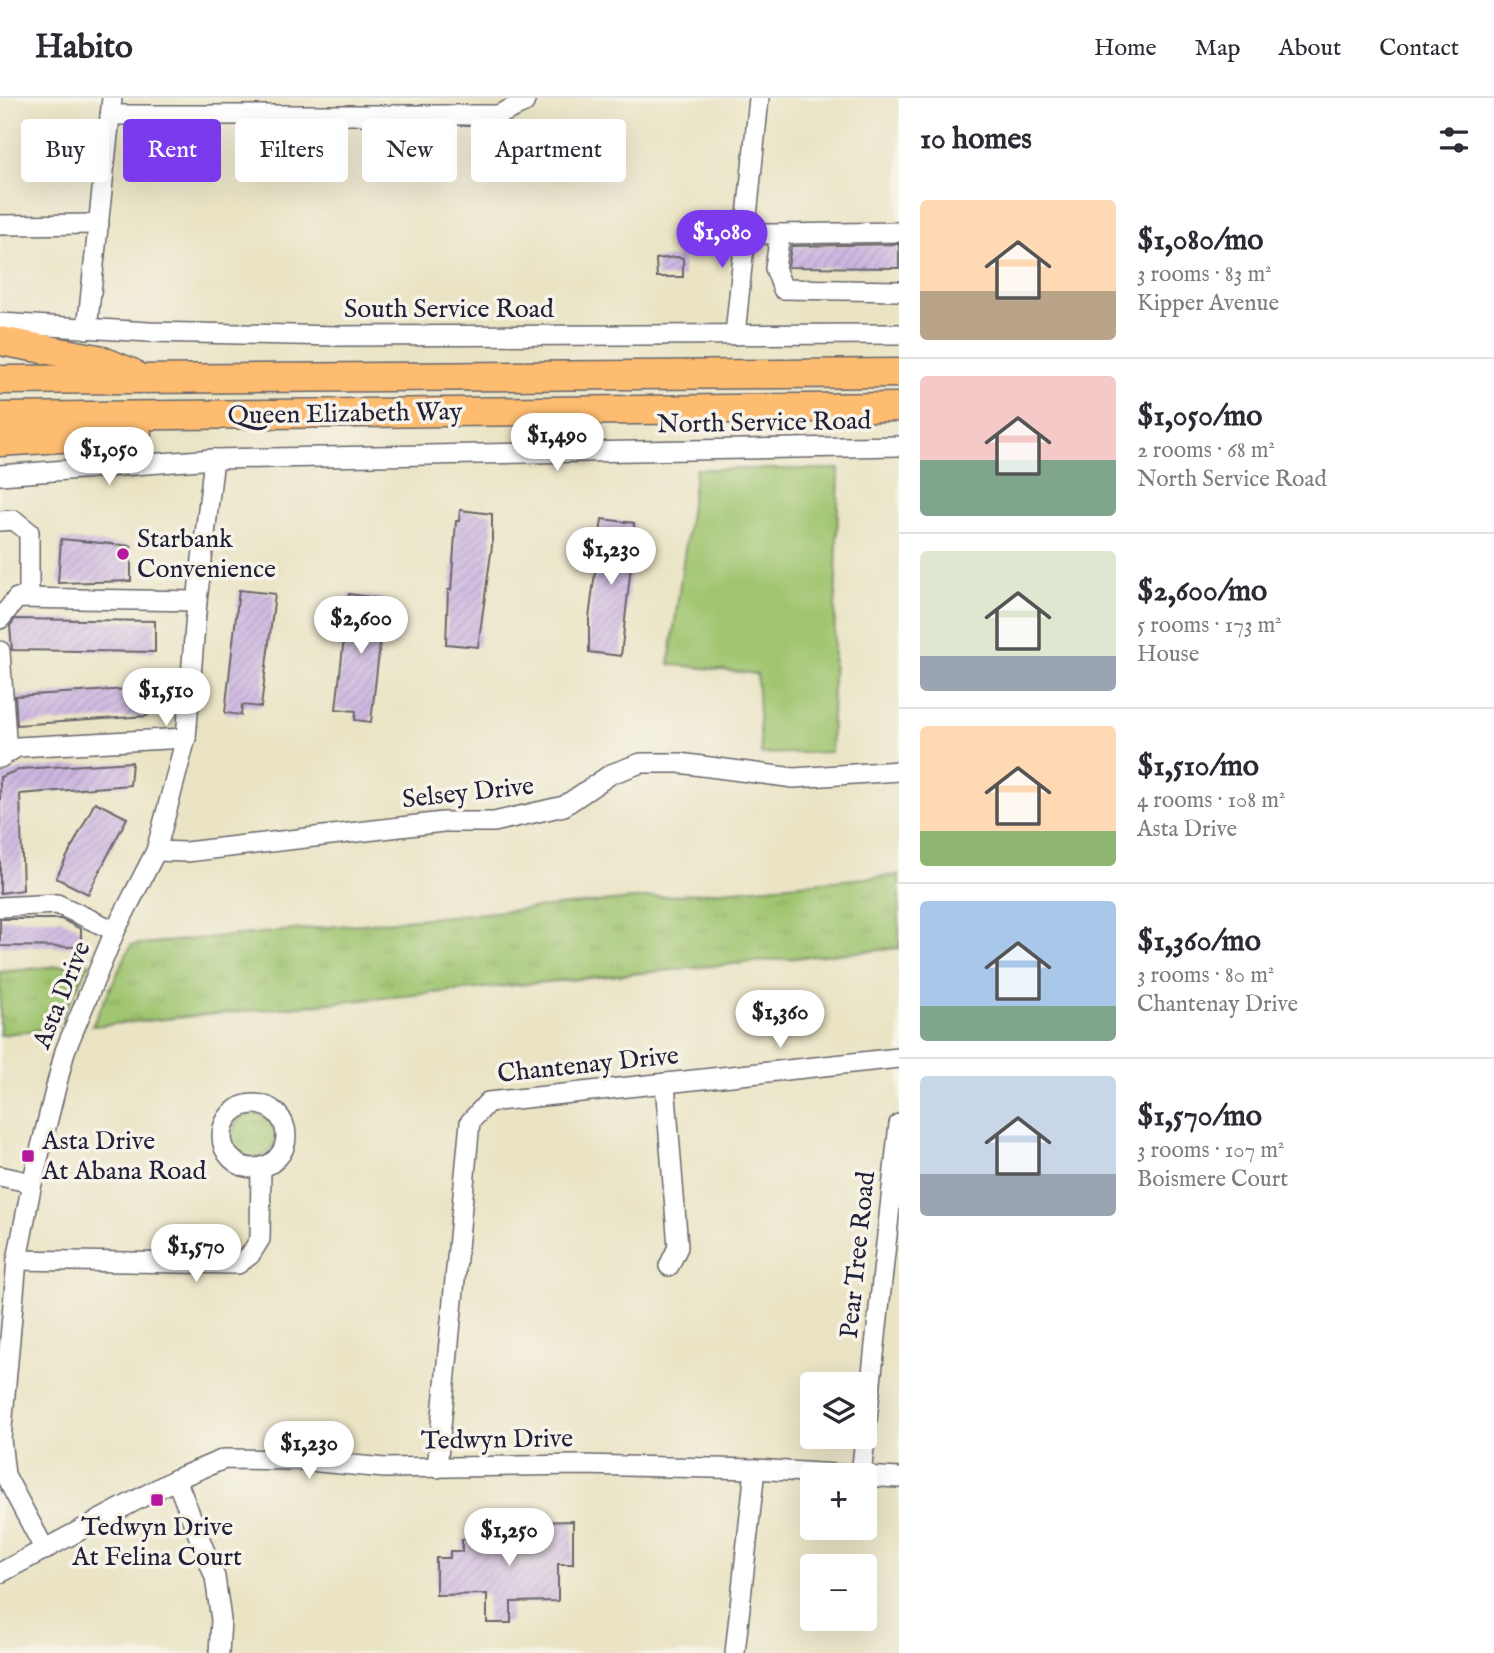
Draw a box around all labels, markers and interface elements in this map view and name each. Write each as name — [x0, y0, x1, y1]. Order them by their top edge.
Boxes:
text: Habito — [35, 27, 133, 69]
text: Home — [1094, 33, 1157, 64]
text: Map — [1195, 33, 1241, 64]
text: About — [1279, 33, 1341, 64]
text: Contact — [1379, 33, 1459, 64]
chip: Buy — [21, 119, 109, 182]
chip: Rent — [123, 119, 221, 182]
chip: Filters — [235, 119, 348, 182]
chip: New — [362, 119, 457, 182]
chip: Apartment — [471, 119, 626, 182]
text: 10 homes — [920, 121, 1032, 159]
icon: filters — [1435, 121, 1473, 159]
pin: $1,080 — [665, 211, 779, 270]
text: $1,080 — [692, 218, 752, 247]
text: $1,080/mo — [1137, 222, 1263, 260]
icon: home — [976, 228, 1060, 312]
text: 3 rooms · 83 m² — [1137, 260, 1272, 289]
text: Kipper Avenue — [1137, 289, 1279, 318]
street label: South Service Road — [344, 293, 554, 326]
street label: Queen Elizabeth Way — [227, 395, 463, 433]
text: $1,050/mo — [1137, 398, 1262, 436]
icon: home — [976, 404, 1060, 488]
street label: North Service Road — [657, 405, 872, 441]
pin: $1,490 — [500, 414, 614, 473]
text: $1,490 — [527, 421, 587, 450]
pin: $1,050 — [52, 428, 166, 487]
text: $1,050 — [80, 435, 138, 464]
text: 2 rooms · 68 m² — [1137, 436, 1275, 465]
text: North Service Road — [1137, 465, 1327, 494]
place label: Starbank Convenience — [137, 523, 276, 586]
pin: $1,230 — [554, 528, 668, 587]
text: $1,230 — [582, 535, 640, 564]
marker: Starbank Convenience — [115, 546, 131, 562]
text: $2,600/mo — [1137, 573, 1267, 611]
icon: home — [976, 579, 1060, 663]
pin: $2,600 — [304, 596, 418, 656]
text: $2,600 — [330, 604, 392, 633]
text: 5 rooms · 173 m² — [1137, 611, 1282, 640]
text: House — [1137, 640, 1199, 669]
pin: $1,510 — [109, 668, 223, 728]
text: $1,510 — [138, 676, 194, 705]
text: $1,510/mo — [1137, 748, 1259, 786]
icon: home — [976, 754, 1060, 838]
street label: Selsey Drive — [400, 770, 536, 816]
text: 4 rooms · 108 m² — [1137, 786, 1285, 815]
text: Asta Drive — [1137, 815, 1237, 844]
text: $1,360/mo — [1137, 923, 1261, 961]
icon: home — [976, 929, 1060, 1013]
street label: Asta Drive — [25, 936, 99, 1055]
text: 3 rooms · 80 m² — [1137, 961, 1274, 990]
pin: $1,360 — [723, 990, 837, 1050]
text: Chantenay Drive — [1137, 990, 1298, 1019]
text: $1,360 — [751, 998, 809, 1027]
street label: Chantenay Drive — [496, 1039, 680, 1091]
text: $1,570/mo — [1137, 1098, 1262, 1136]
icon: home — [976, 1104, 1060, 1188]
place label: Asta Drive At Abana Road — [41, 1125, 207, 1188]
text: 3 rooms · 107 m² — [1137, 1136, 1285, 1165]
marker: Asta Drive At Abana Road — [20, 1148, 36, 1164]
text: Boismere Court — [1137, 1165, 1288, 1194]
street label: Pear Tree Road — [833, 1170, 883, 1340]
pin: $1,570 — [139, 1224, 253, 1284]
text: $1,570 — [167, 1232, 225, 1261]
map controls — [800, 1372, 877, 1631]
button: layers — [800, 1372, 877, 1449]
pin: $1,230 — [252, 1422, 366, 1481]
street label: Tedwyn Drive — [421, 1422, 573, 1458]
text: $1,230 — [280, 1429, 338, 1458]
button: + — [800, 1463, 877, 1540]
marker: Tedwyn Drive At Felina Court — [149, 1492, 165, 1508]
pin: $1,250 — [452, 1508, 566, 1568]
place label: Tedwyn Drive At Felina Court — [71, 1511, 242, 1574]
text: $1,250 — [480, 1516, 538, 1545]
button: − — [800, 1554, 877, 1631]

